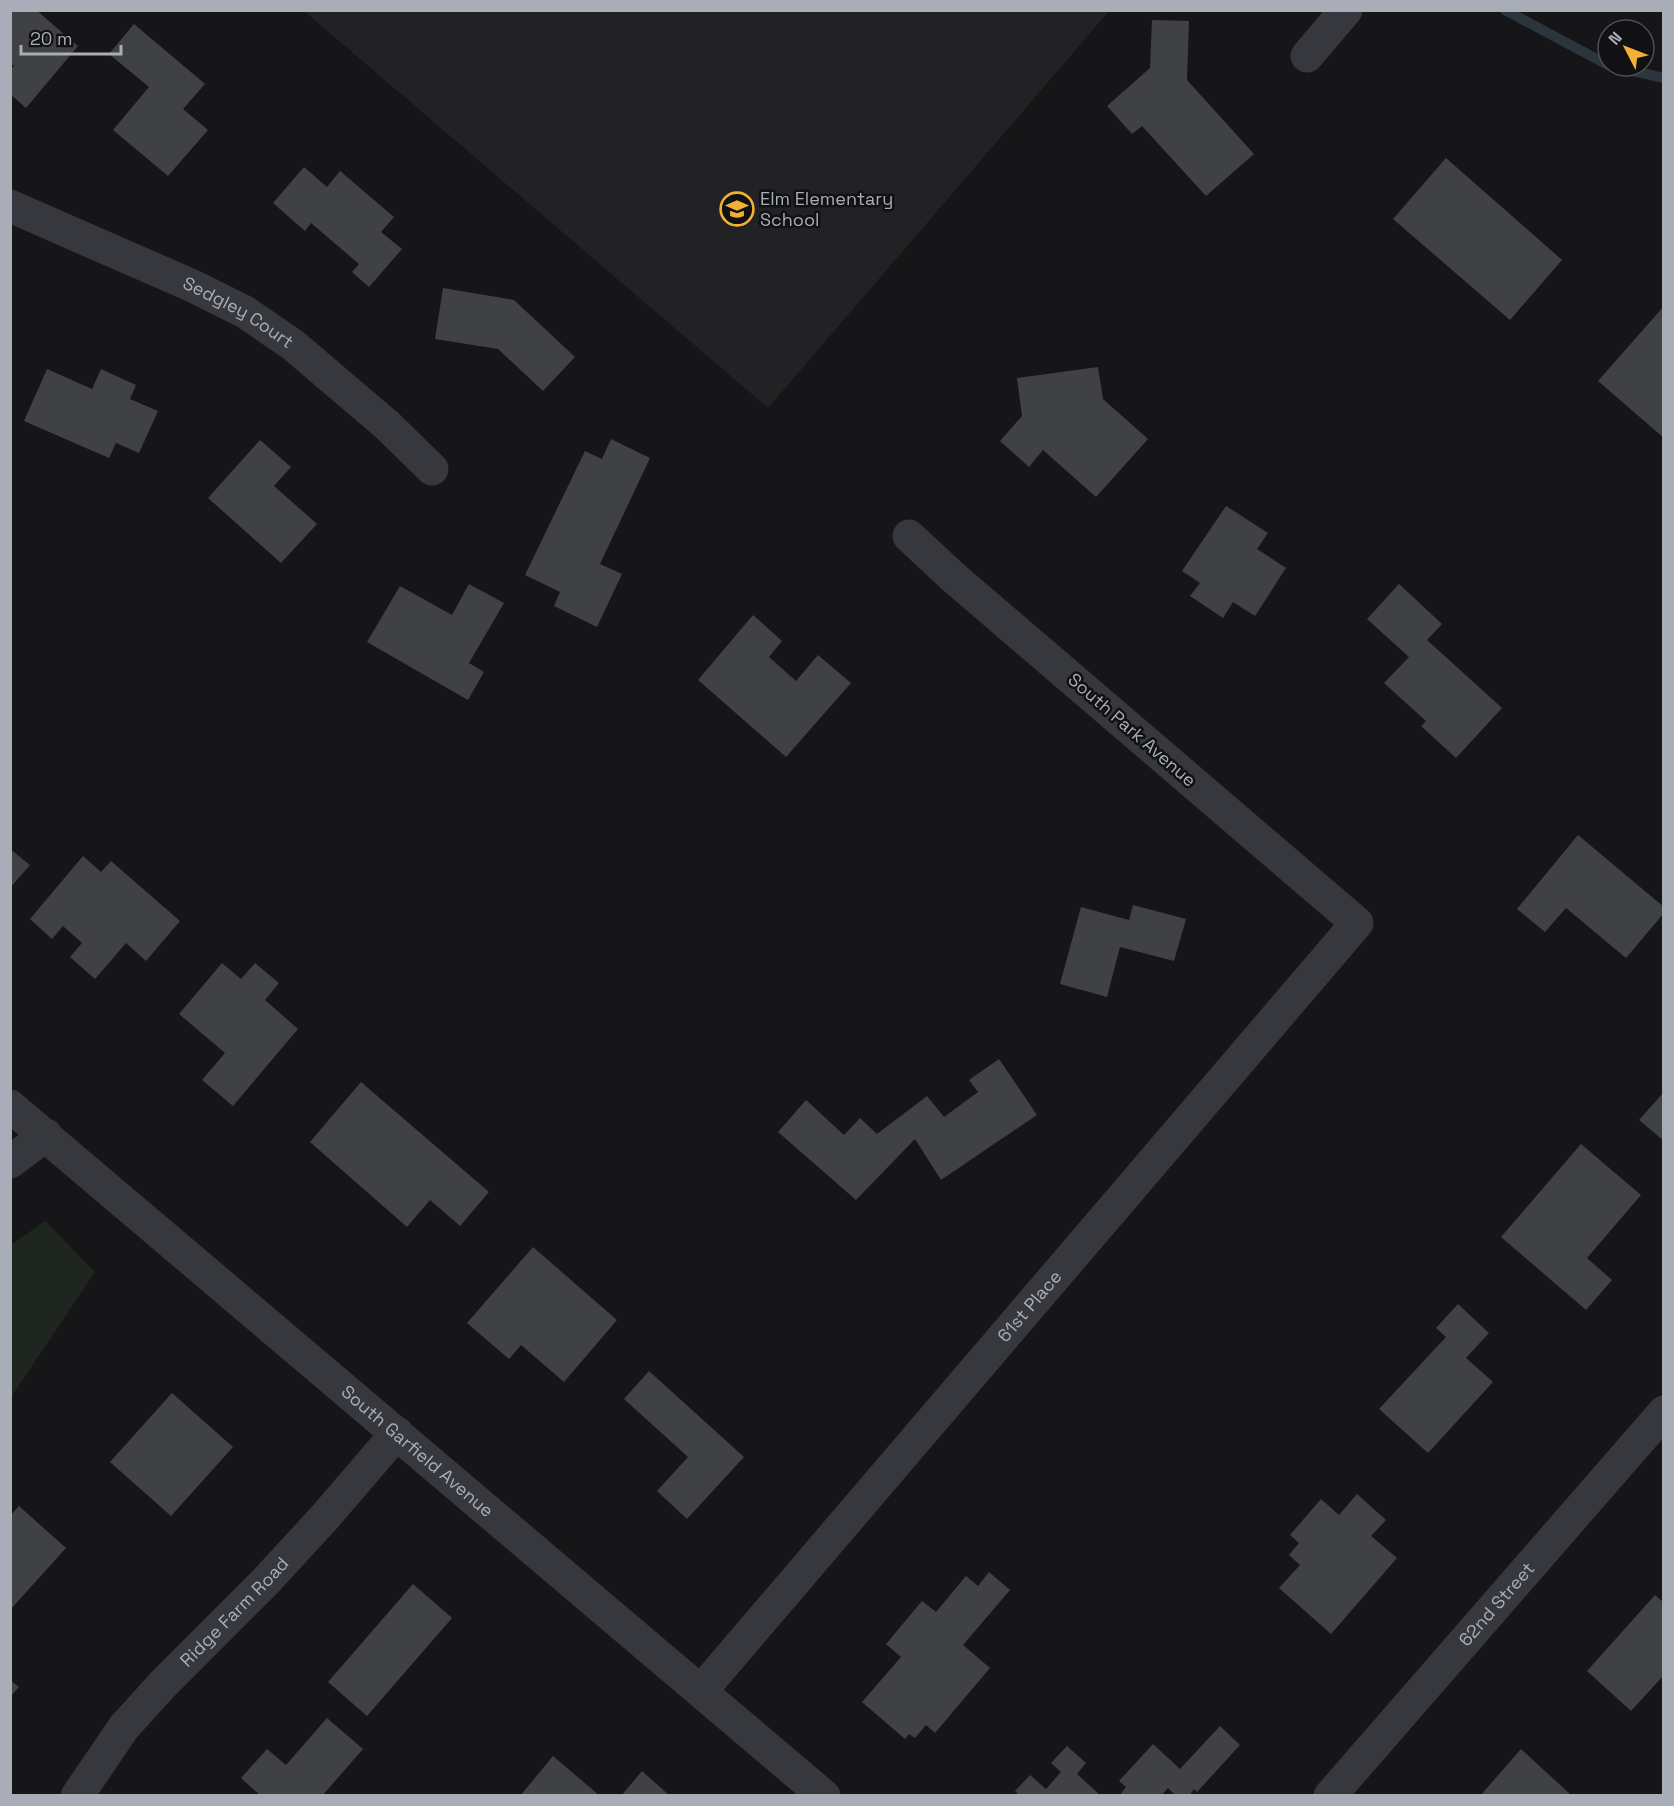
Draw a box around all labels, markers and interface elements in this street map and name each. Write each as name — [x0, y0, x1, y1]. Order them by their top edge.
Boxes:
scale bar — [21, 18, 122, 56]
north arrow — [1596, 18, 1656, 78]
text: 20 m — [30, 27, 73, 50]
text: N — [1604, 27, 1627, 49]
place label: Elm Elementary School — [760, 187, 893, 231]
school or university icon: Elm Elementary School — [719, 191, 755, 227]
street label: Sedgley Court — [179, 271, 298, 353]
street label: South Park Avenue — [1063, 668, 1201, 792]
street label: 61st Place — [992, 1265, 1066, 1347]
street label: South Garfield Avenue — [337, 1380, 499, 1522]
street label: Ridge Farm Road — [175, 1552, 293, 1671]
street label: 62nd Street — [1453, 1557, 1539, 1651]

